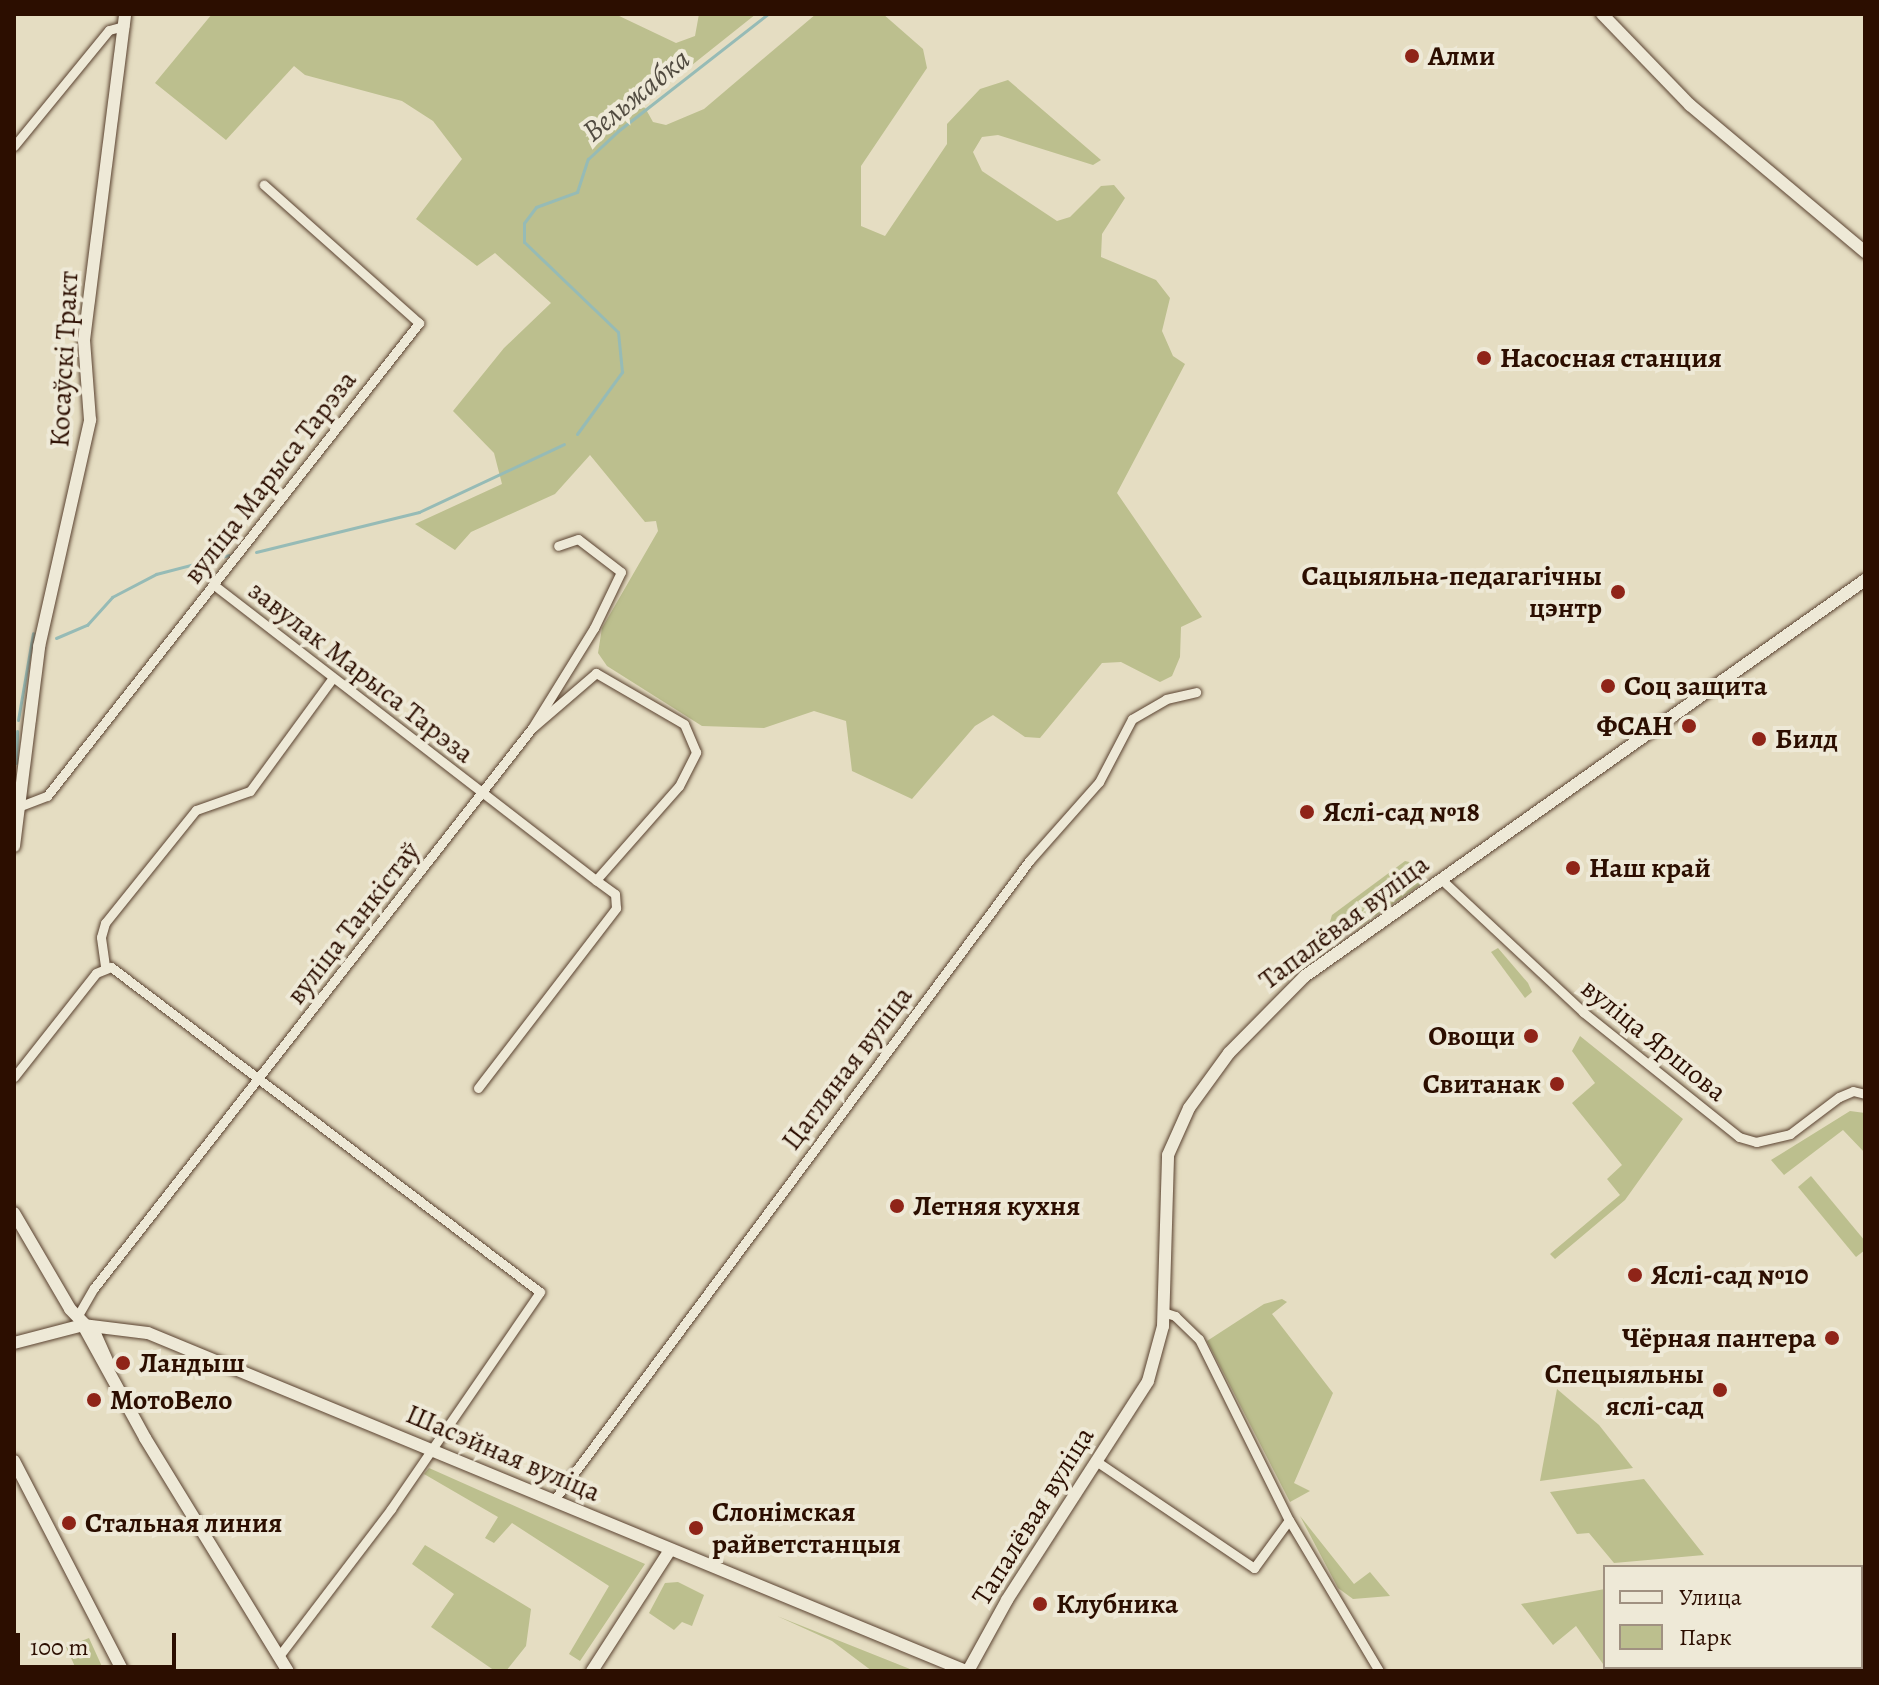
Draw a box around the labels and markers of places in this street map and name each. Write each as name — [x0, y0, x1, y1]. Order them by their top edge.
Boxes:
place label: Алми — [1428, 39, 1495, 73]
marker: Алми — [1403, 47, 1421, 65]
place label: Насосная станция — [1500, 341, 1722, 375]
marker: Насосная станция — [1475, 349, 1493, 367]
place label: Сацыяльна-педагагічны цэнтр — [1302, 559, 1602, 625]
marker: Сацыяльна-педагагічны цэнтр — [1609, 583, 1627, 601]
place label: Соц защита — [1624, 669, 1767, 703]
marker: Соц защита — [1599, 677, 1617, 695]
place label: ФСАН — [1596, 709, 1673, 743]
marker: ФСАН — [1680, 717, 1698, 735]
place label: Билд — [1775, 722, 1838, 756]
marker: Билд — [1750, 730, 1768, 748]
place label: Яслі-сад №18 — [1323, 795, 1480, 829]
marker: Яслі-сад №18 — [1298, 803, 1316, 821]
place label: Наш край — [1589, 851, 1711, 885]
marker: Наш край — [1564, 859, 1582, 877]
place label: Овощи — [1428, 1019, 1515, 1053]
marker: Овощи — [1522, 1027, 1540, 1045]
place label: Свитанак — [1423, 1067, 1541, 1101]
marker: Свитанак — [1548, 1075, 1566, 1093]
place label: Летняя кухня — [913, 1189, 1080, 1223]
marker: Летняя кухня — [888, 1197, 906, 1215]
place label: Яслі-сад №10 — [1651, 1258, 1809, 1292]
marker: Яслі-сад №10 — [1626, 1266, 1644, 1284]
place label: Чёрная пантера — [1622, 1321, 1816, 1355]
marker: Чёрная пантера — [1823, 1329, 1841, 1347]
place label: Ландыш — [139, 1346, 245, 1380]
marker: Ландыш — [114, 1354, 132, 1372]
place label: Спецыяльны яслі-сад — [1545, 1357, 1704, 1423]
marker: Спецыяльны яслі-сад — [1711, 1381, 1729, 1399]
place label: МотоВело — [110, 1383, 233, 1417]
marker: МотоВело — [85, 1391, 103, 1409]
place label: Слонімская райветстанцыя — [712, 1495, 901, 1561]
place label: Стальная линия — [85, 1506, 283, 1540]
marker: Стальная линия — [60, 1514, 78, 1532]
marker: Слонімская райветстанцыя — [687, 1519, 705, 1537]
place label: Клубника — [1056, 1587, 1178, 1621]
marker: Клубника — [1031, 1595, 1049, 1613]

